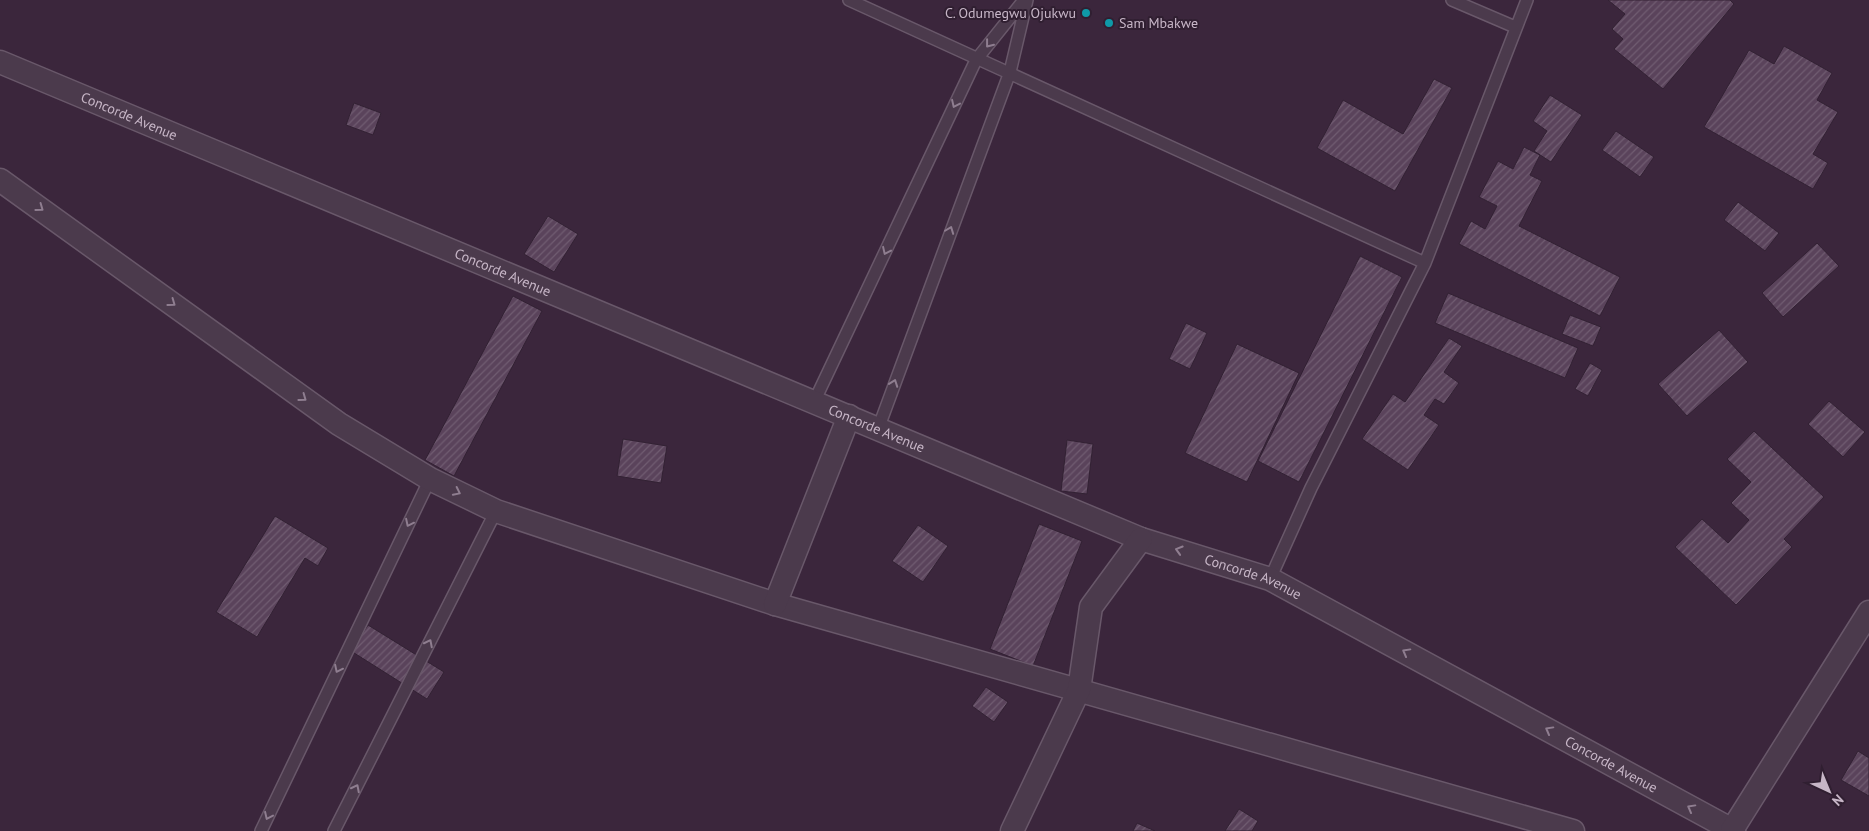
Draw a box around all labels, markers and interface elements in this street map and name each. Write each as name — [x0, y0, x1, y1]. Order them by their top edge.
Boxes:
place label: C. Odumegwu Ojukwu — [945, 4, 1076, 22]
marker: C. Odumegwu Ojukwu — [1080, 7, 1092, 19]
place label: Sam Mbakwe — [1119, 14, 1198, 32]
marker: Sam Mbakwe — [1103, 17, 1115, 29]
one-way arrow — [986, 38, 995, 47]
street label: Concorde Avenue — [78, 88, 180, 144]
one-way arrow — [951, 99, 962, 108]
one-way arrow — [34, 202, 44, 211]
one-way arrow — [944, 226, 954, 235]
street label: Concorde Avenue — [452, 244, 554, 300]
one-way arrow — [882, 246, 892, 255]
one-way arrow — [166, 297, 175, 305]
one-way arrow — [888, 379, 898, 388]
one-way arrow — [298, 392, 307, 401]
street label: Concorde Avenue — [826, 400, 927, 457]
one-way arrow — [452, 486, 461, 496]
one-way arrow — [405, 518, 415, 527]
one-way arrow — [1175, 546, 1184, 556]
street label: Concorde Avenue — [1202, 550, 1305, 603]
one-way arrow — [423, 639, 433, 648]
one-way arrow — [1402, 649, 1411, 659]
one-way arrow — [334, 664, 344, 673]
one-way arrow — [1545, 726, 1554, 736]
street label: Concorde Avenue — [1562, 732, 1661, 797]
north arrow — [1804, 766, 1854, 816]
one-way arrow — [350, 784, 360, 793]
text: N — [1828, 791, 1848, 810]
one-way arrow — [1688, 804, 1697, 814]
one-way arrow — [264, 811, 274, 820]

